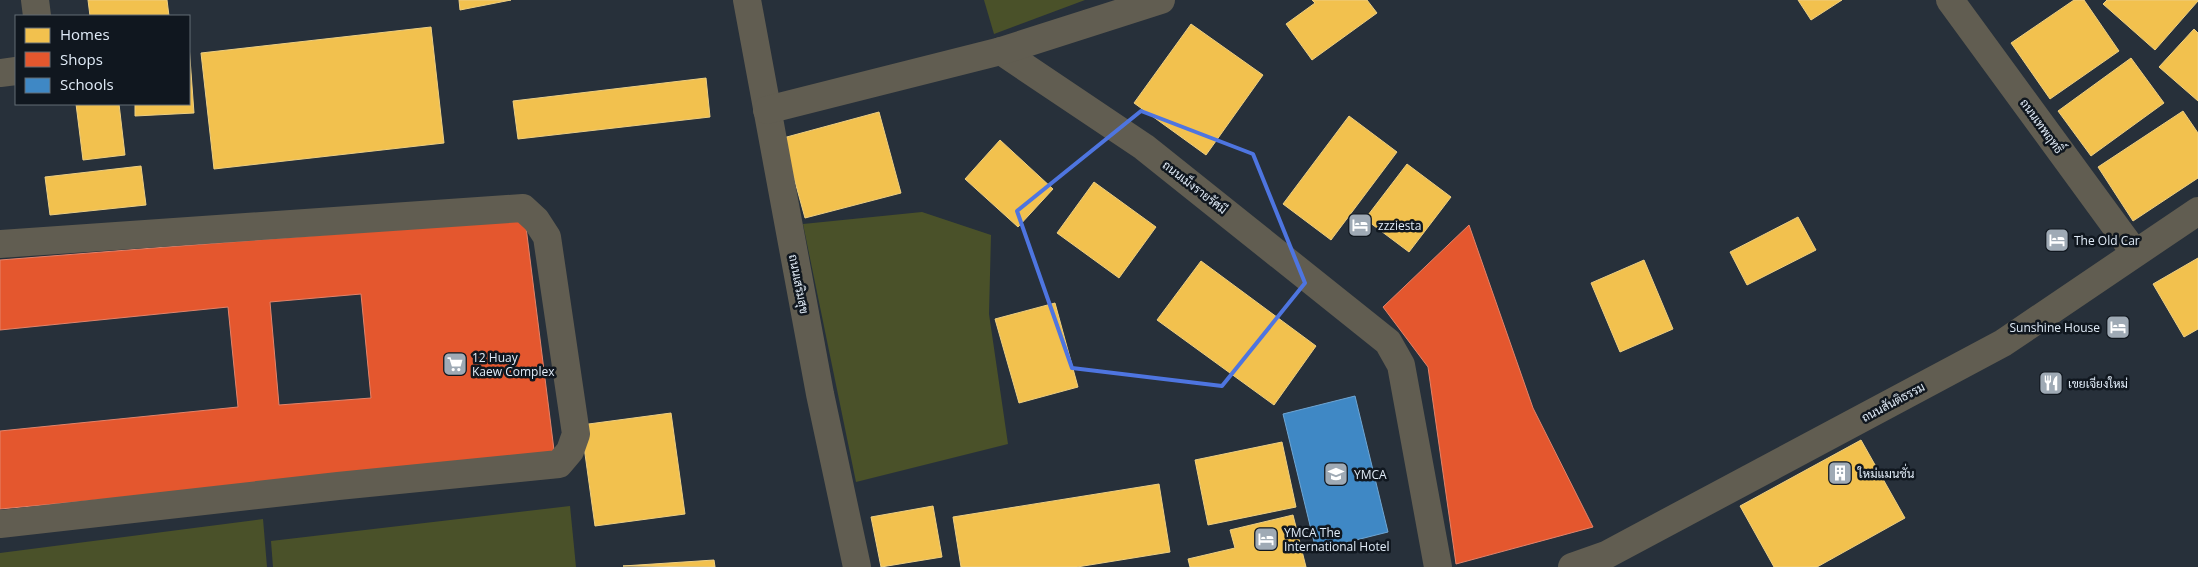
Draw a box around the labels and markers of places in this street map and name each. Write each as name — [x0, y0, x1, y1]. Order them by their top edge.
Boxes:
hotel icon: zzziesta — [1347, 212, 1373, 238]
place label: zzziesta — [1378, 217, 1421, 234]
hotel icon: The Old Car — [2044, 227, 2070, 253]
place label: The Old Car — [2074, 232, 2140, 249]
hotel icon: Sunshine House — [2105, 314, 2131, 340]
place label: Sunshine House — [2009, 319, 2100, 336]
place label: 12 Huay Kaew Complex — [472, 349, 555, 380]
supermarket icon: 12 Huay Kaew Complex — [442, 351, 468, 377]
restaurant icon: เขยเจียงใหม่ — [2038, 370, 2064, 396]
place label: เขยเจียงใหม่ — [2068, 375, 2128, 392]
building icon: ใหม่แมนชั่น — [1827, 460, 1853, 486]
school or university icon: YMCA — [1323, 461, 1349, 487]
place label: ใหม่แมนชั่น — [1857, 463, 1915, 482]
place label: YMCA — [1354, 466, 1387, 483]
place label: YMCA The International Hotel — [1284, 524, 1389, 555]
hotel icon: YMCA The International Hotel — [1253, 526, 1279, 552]

